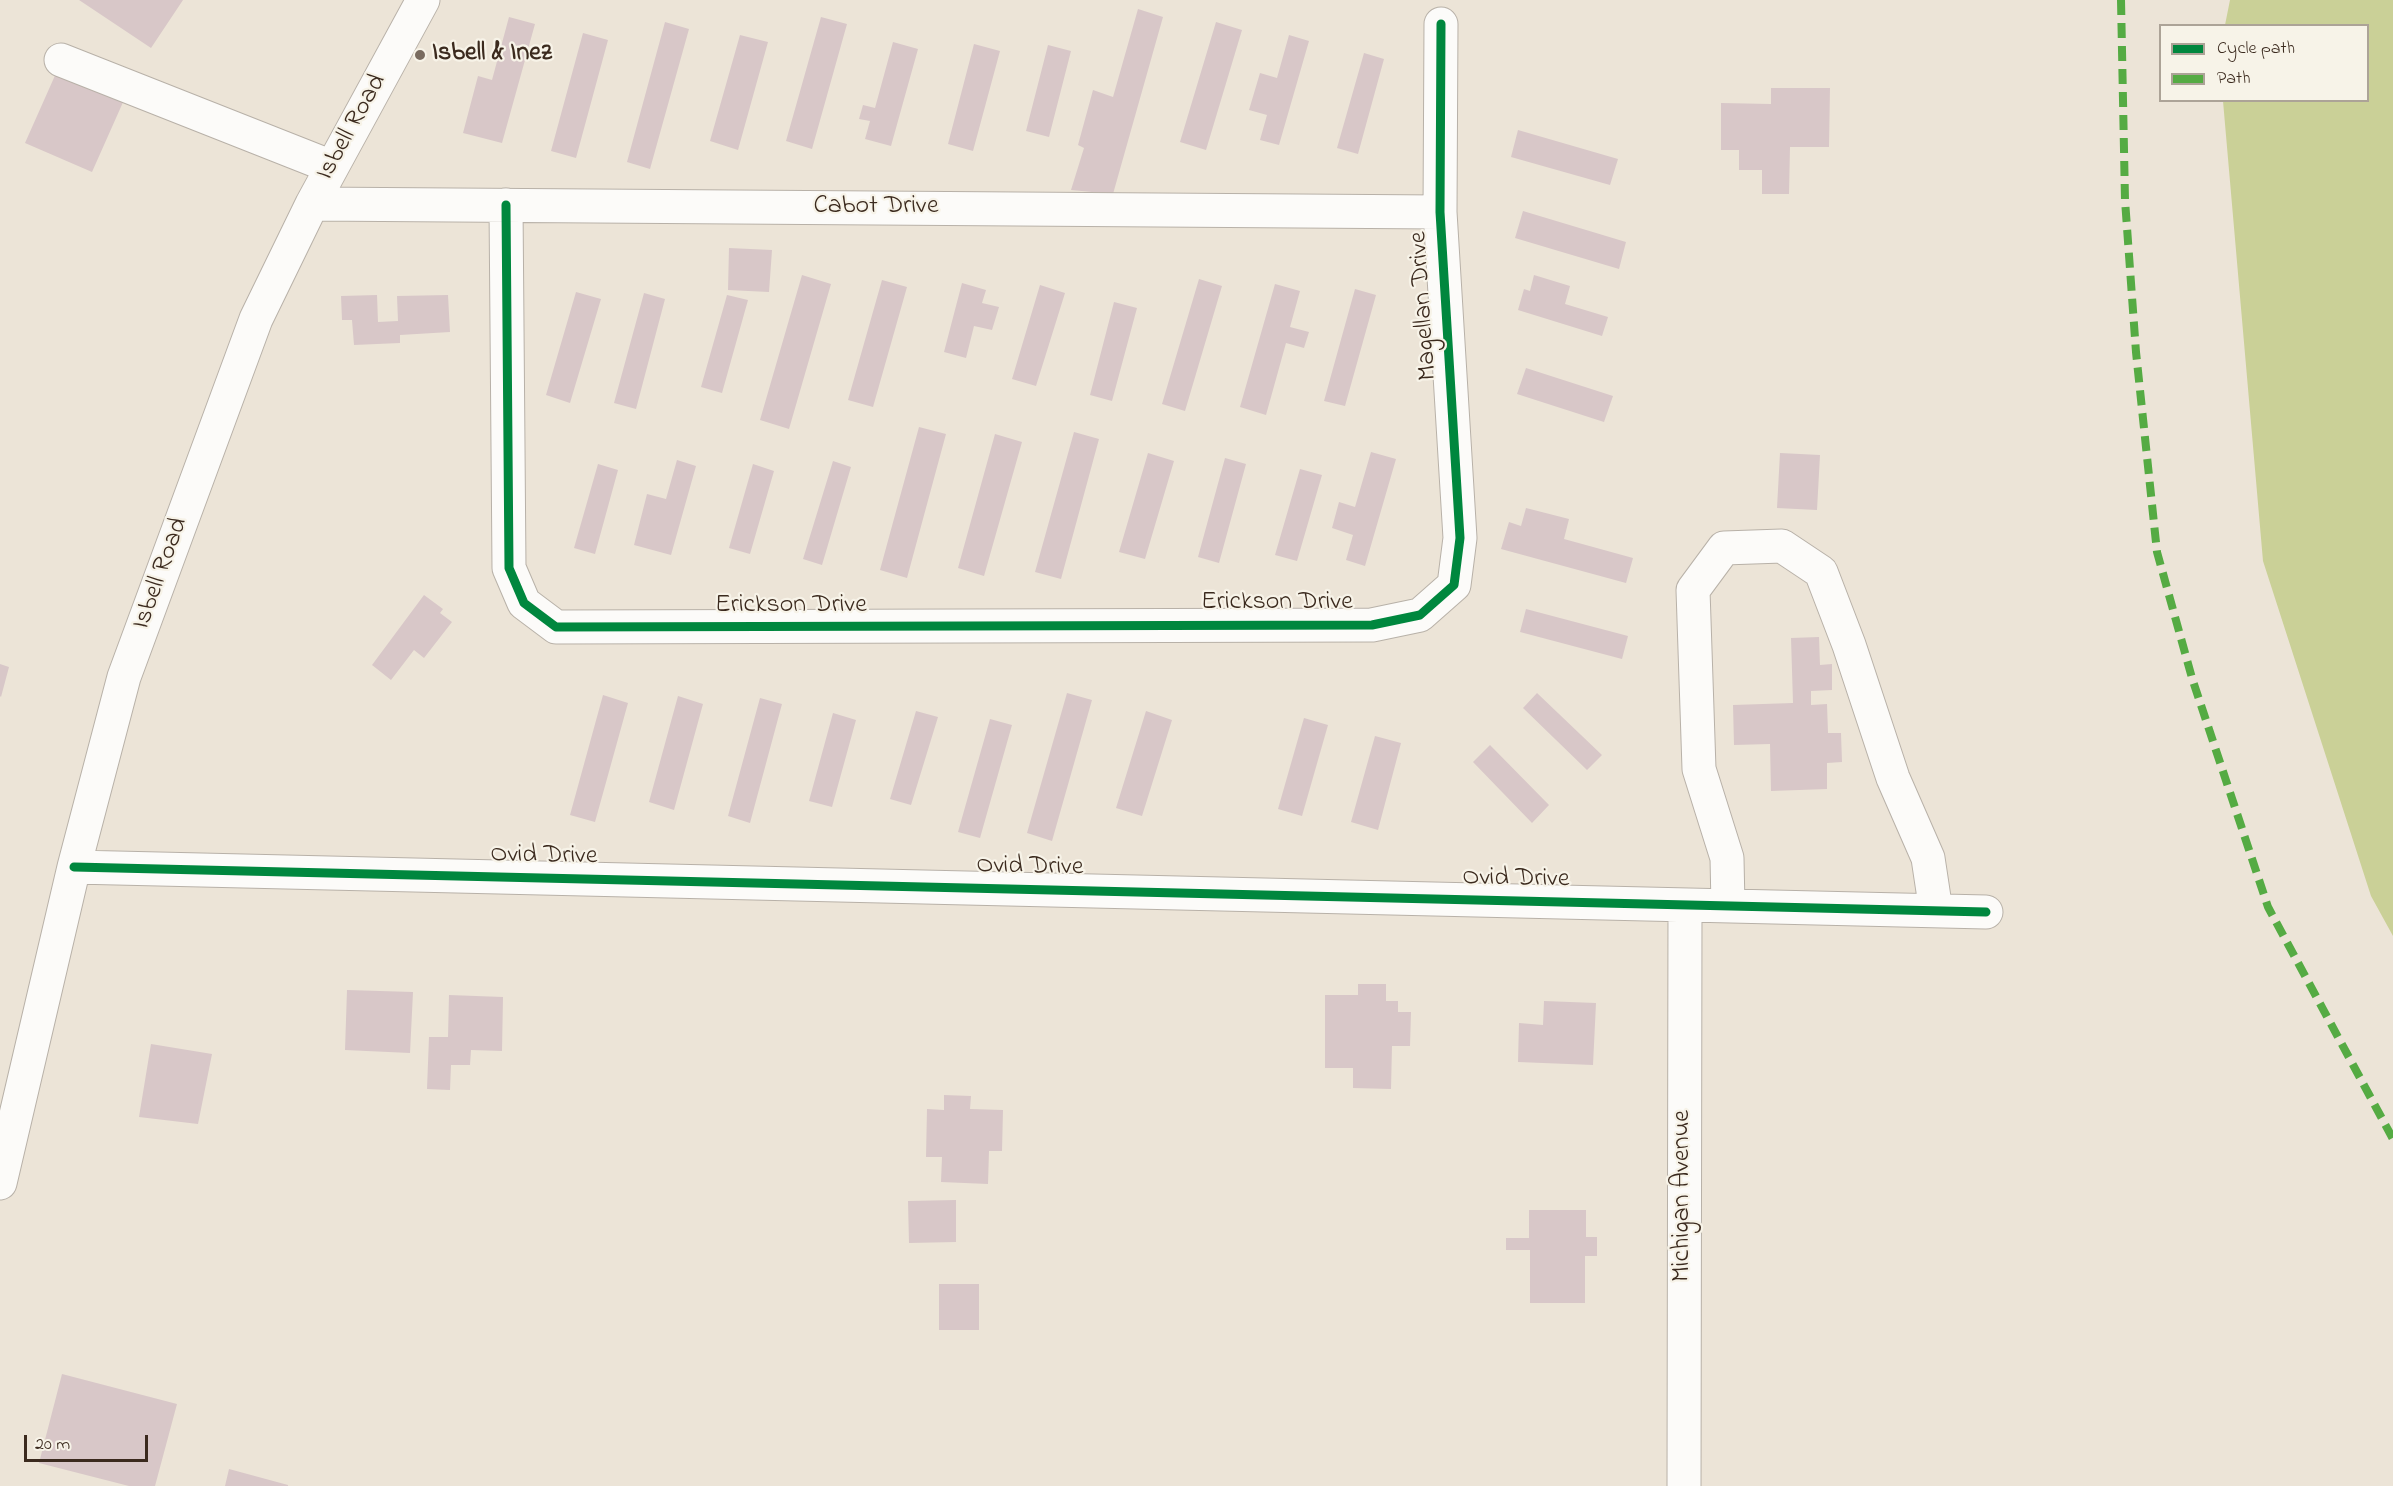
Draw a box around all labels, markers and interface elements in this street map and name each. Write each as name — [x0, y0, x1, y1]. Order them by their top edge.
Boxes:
legend — [2159, 24, 2369, 102]
text: Cycle path — [2217, 36, 2295, 62]
place label: Isbell & Inez — [432, 39, 552, 71]
marker: Isbell & Inez — [413, 48, 427, 62]
text: Path — [2217, 66, 2251, 92]
street label: Isbell Road — [311, 69, 395, 187]
street label: Cabot Drive — [813, 192, 939, 224]
street label: Magellan Drive — [1404, 230, 1446, 382]
street label: Isbell Road — [127, 514, 197, 634]
street label: Erickson Drive — [1201, 588, 1353, 620]
street label: Erickson Drive — [715, 591, 867, 623]
street label: Ovid Drive — [490, 840, 598, 874]
street label: Ovid Drive — [976, 851, 1084, 885]
street label: Ovid Drive — [1462, 863, 1570, 897]
street label: Michigan Avenue — [1668, 1110, 1700, 1282]
scale bar — [27, 1423, 152, 1461]
text: 20 m — [35, 1432, 70, 1458]

